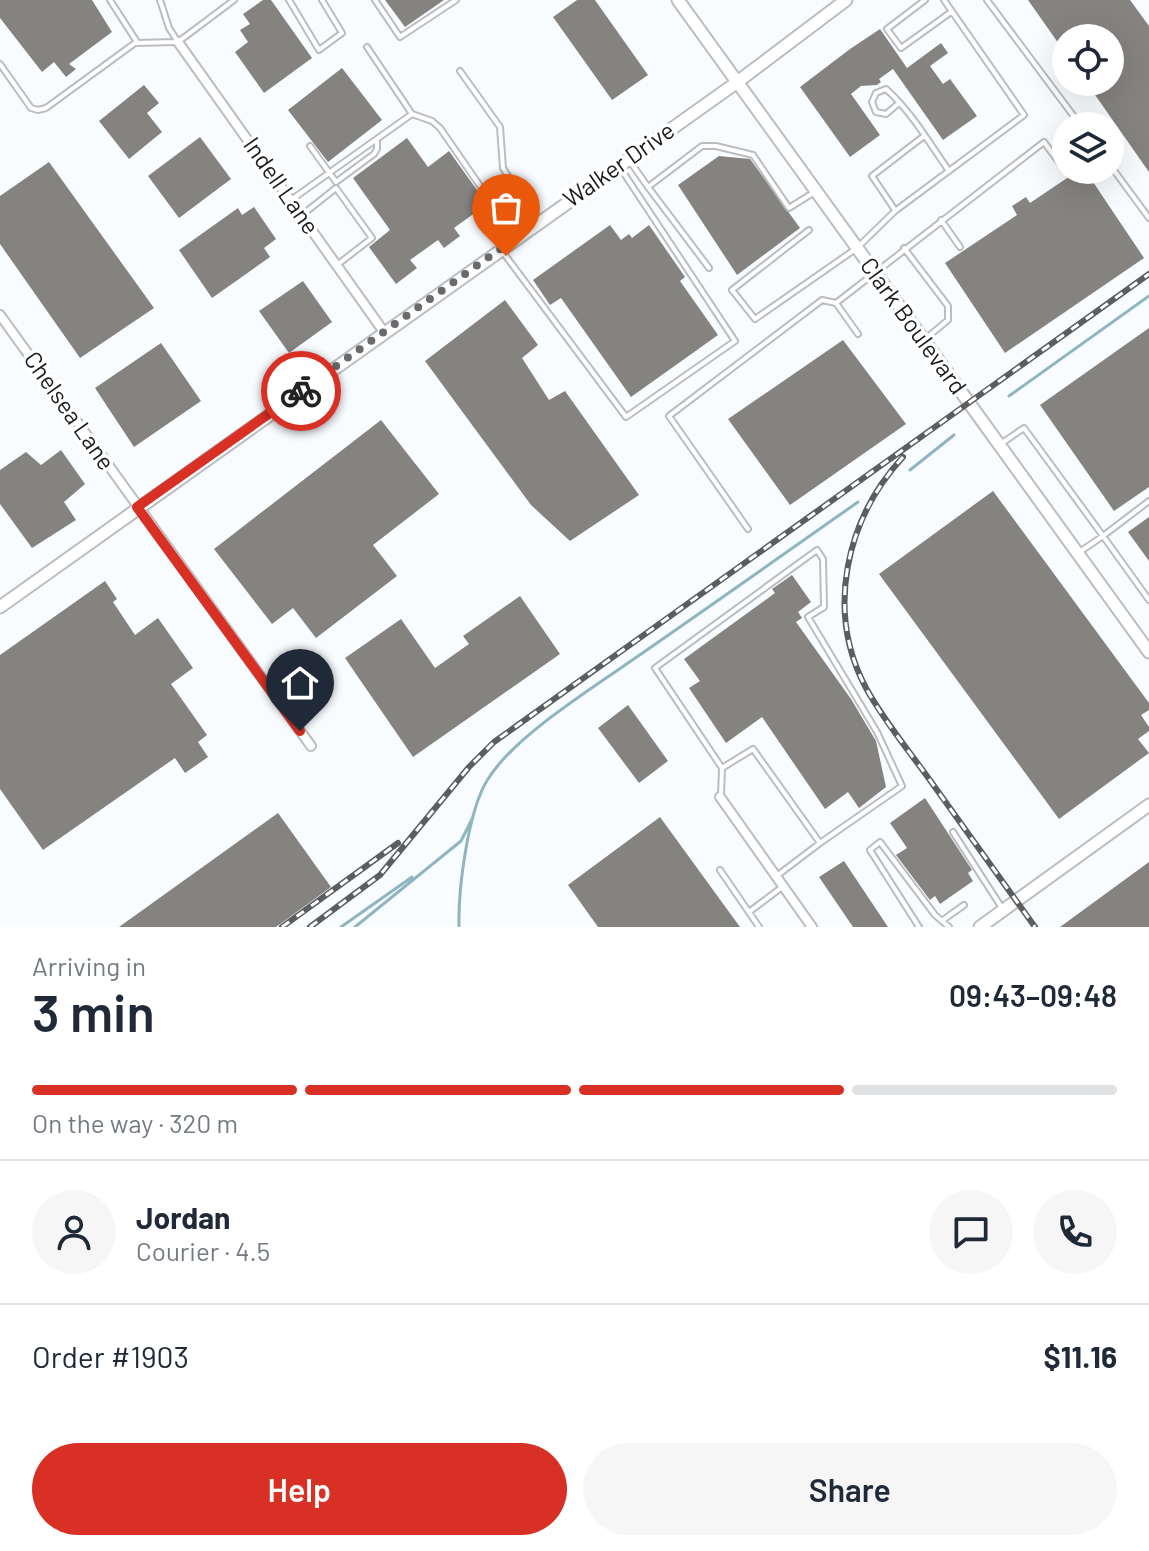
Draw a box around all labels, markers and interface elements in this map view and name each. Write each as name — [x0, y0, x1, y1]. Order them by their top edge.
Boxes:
map controls — [1052, 24, 1124, 184]
button: locate — [1052, 24, 1124, 96]
button: layers — [1052, 112, 1124, 184]
street label: Walker Drive — [557, 115, 679, 213]
street label: Indell Lane — [238, 131, 326, 239]
pin — [472, 174, 540, 256]
icon: bag — [484, 186, 528, 230]
street label: Clark Boulevard — [855, 251, 974, 399]
street label: Chelsea Lane — [19, 345, 122, 475]
courier — [261, 351, 341, 431]
icon: bike — [279, 369, 323, 413]
pin — [266, 649, 334, 731]
icon: home — [278, 661, 322, 705]
text: Arriving in — [32, 950, 146, 981]
text: 09:43–09:48 — [949, 977, 1117, 1013]
text: 3 min — [32, 980, 155, 1042]
text: On the way · 320 m — [32, 1107, 238, 1138]
button: person — [32, 1190, 116, 1274]
button: chat — [929, 1190, 1013, 1274]
button: phone — [1033, 1190, 1117, 1274]
text: Jordan — [136, 1199, 231, 1235]
text: Courier · 4.5 — [136, 1235, 270, 1266]
text: Order #1903 — [32, 1338, 189, 1374]
text: $11.16 — [1044, 1338, 1117, 1374]
button: Help — [32, 1443, 567, 1535]
button: Share — [583, 1443, 1117, 1535]

